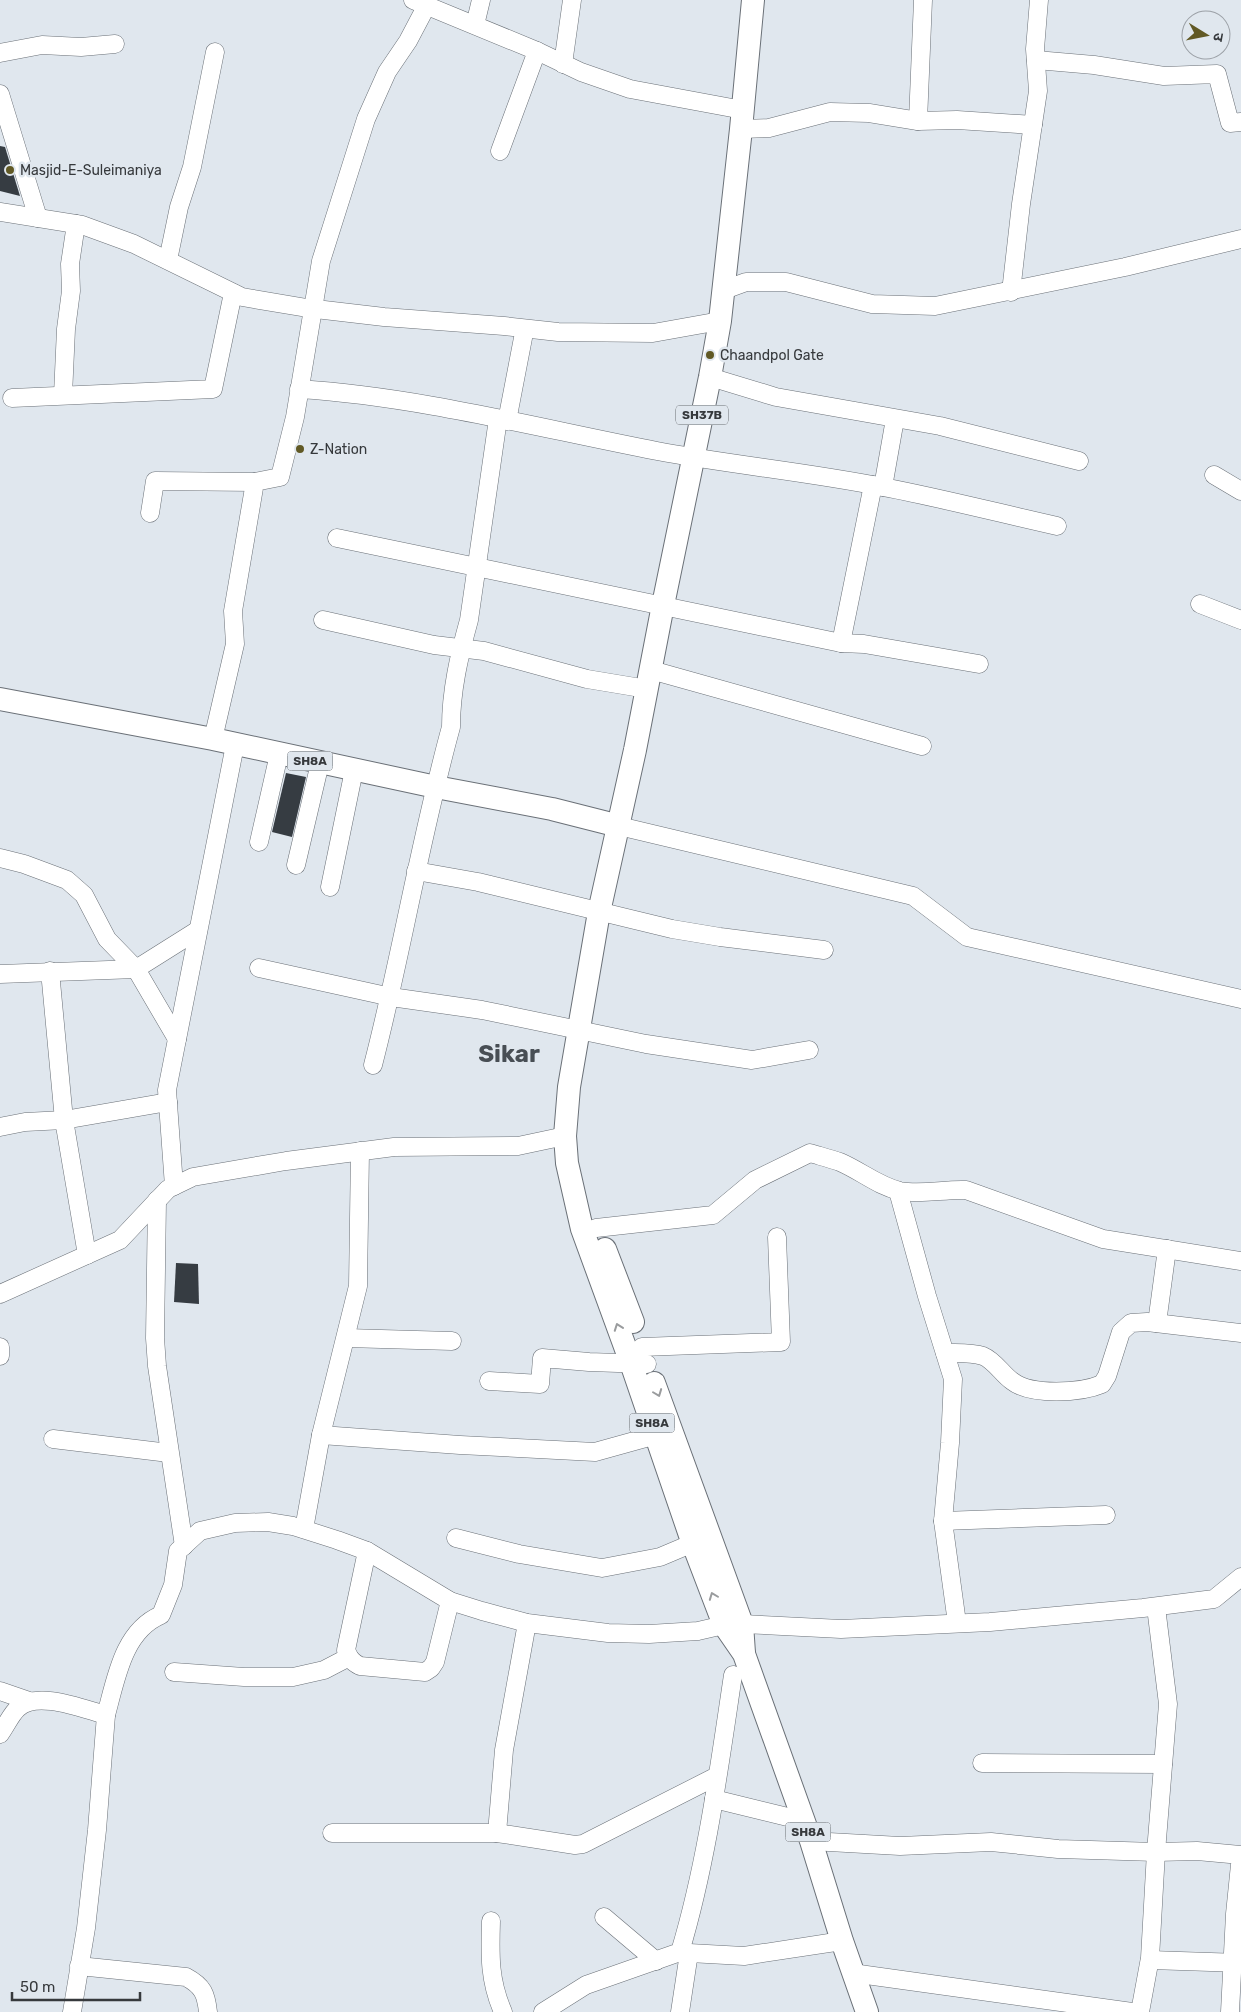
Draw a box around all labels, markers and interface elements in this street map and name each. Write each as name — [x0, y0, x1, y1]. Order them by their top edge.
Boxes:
north arrow — [1181, 10, 1231, 60]
text: उ — [1209, 32, 1227, 43]
place label: Masjid-E-Suleimaniya — [20, 162, 162, 179]
marker: Masjid-E-Suleimaniya — [4, 164, 16, 176]
place label: Chaandpol Gate — [720, 347, 824, 364]
marker: Chaandpol Gate — [704, 349, 716, 361]
road number: SH37B — [676, 406, 728, 424]
place label: Z-Nation — [310, 441, 367, 458]
marker: Z-Nation — [294, 443, 306, 455]
road number: SH8A — [288, 751, 332, 770]
district label: Sikar — [478, 1040, 540, 1068]
one-way arrow — [614, 1323, 624, 1332]
one-way arrow — [652, 1388, 662, 1396]
road number: SH8A — [630, 1414, 674, 1432]
one-way arrow — [708, 1592, 719, 1601]
road number: SH8A — [786, 1822, 830, 1841]
scale bar — [12, 1970, 140, 2002]
text: 50 m — [20, 1978, 55, 1996]

